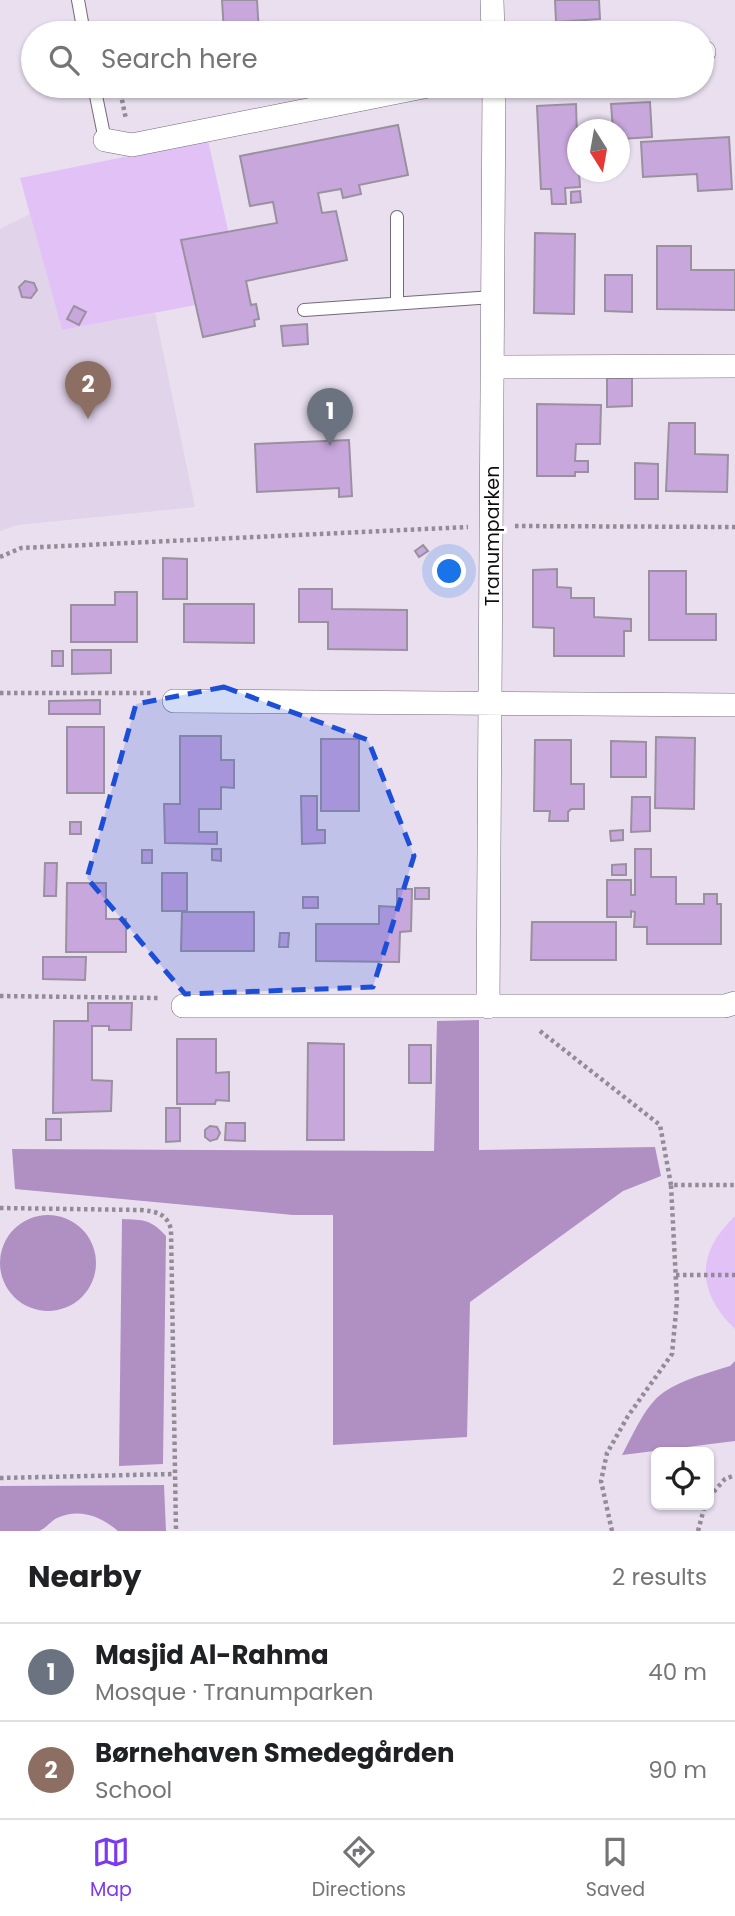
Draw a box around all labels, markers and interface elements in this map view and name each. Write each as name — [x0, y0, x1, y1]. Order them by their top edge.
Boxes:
search box — [21, 21, 714, 98]
icon: search — [45, 41, 83, 79]
text: Search here — [101, 41, 258, 77]
north arrow — [567, 119, 630, 182]
pin: 2 — [65, 361, 111, 419]
pin: 1 — [307, 388, 353, 446]
street label: Tranumparken — [479, 466, 506, 606]
your location — [432, 554, 466, 588]
map controls — [651, 1447, 714, 1510]
button: locate — [651, 1447, 714, 1510]
text: Nearby — [28, 1555, 142, 1598]
text: 2 results — [612, 1561, 707, 1593]
text: Masjid Al-Rahma — [95, 1637, 329, 1673]
text: 1 — [47, 1656, 55, 1688]
text: 40 m — [648, 1656, 707, 1688]
text: Mosque · Tranumparken — [95, 1676, 373, 1708]
text: Børnehaven Smedegården — [95, 1735, 455, 1771]
text: 2 — [44, 1754, 58, 1786]
text: 90 m — [648, 1754, 707, 1786]
text: School — [95, 1774, 172, 1806]
tab: Map — [90, 1833, 132, 1904]
tab: Directions — [312, 1833, 406, 1904]
tab: Saved — [586, 1833, 645, 1904]

